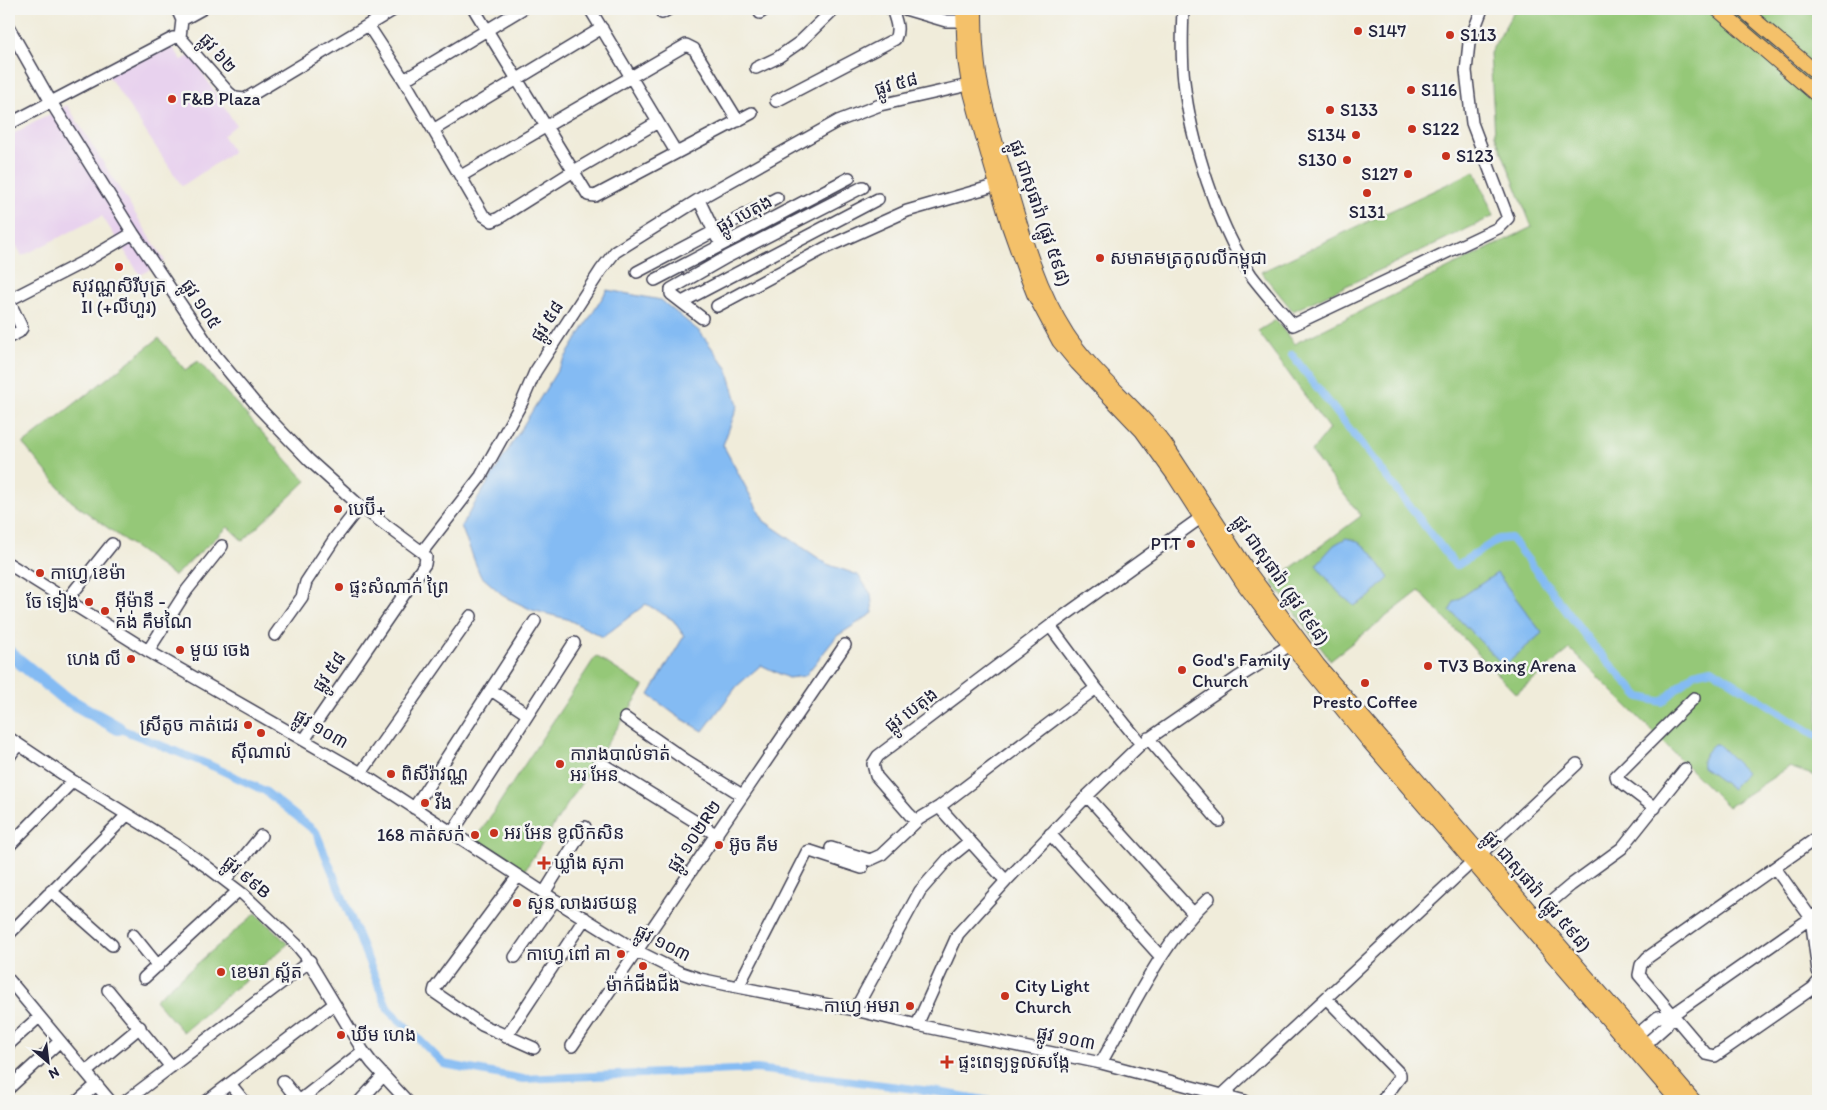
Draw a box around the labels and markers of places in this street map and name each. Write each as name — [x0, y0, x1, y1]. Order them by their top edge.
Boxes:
place label: S147 — [1368, 20, 1406, 42]
place label: S113 — [1460, 24, 1497, 46]
marker: S147 — [1352, 25, 1364, 37]
marker: S113 — [1444, 29, 1456, 41]
place label: S116 — [1421, 79, 1457, 101]
marker: S116 — [1405, 84, 1417, 96]
place label: F&B Plaza — [182, 88, 260, 110]
marker: F&B Plaza — [166, 93, 178, 105]
place label: S133 — [1340, 99, 1378, 121]
marker: S133 — [1324, 104, 1336, 116]
place label: S122 — [1422, 118, 1460, 140]
marker: S122 — [1406, 123, 1418, 135]
place label: S134 — [1307, 124, 1346, 146]
marker: S134 — [1350, 129, 1362, 141]
place label: S123 — [1456, 145, 1494, 167]
place label: S130 — [1298, 149, 1337, 171]
marker: S123 — [1440, 150, 1452, 162]
marker: S130 — [1341, 154, 1353, 166]
place label: S127 — [1361, 163, 1398, 185]
marker: S127 — [1402, 168, 1414, 180]
marker: S131 — [1361, 187, 1373, 199]
place label: S131 — [1349, 201, 1385, 223]
place label: សមាគមត្រកូលលីកម្ពុជា — [1110, 247, 1267, 275]
marker: សមាគមត្រកូលលីកម្ពុជា — [1094, 252, 1106, 264]
marker: សុវណ្ណសិរីបុត្រ II (+លីហួរ) — [113, 261, 125, 273]
place label: សុវណ្ណសិរីបុត្រ II (+លីហួរ) — [72, 275, 166, 318]
place label: បេប៊ី+ — [348, 496, 386, 520]
marker: បេប៊ី+ — [332, 503, 344, 515]
place label: PTT — [1151, 533, 1181, 555]
marker: PTT — [1185, 538, 1197, 550]
place label: កាហ្វេ ខេម៉ា — [50, 562, 126, 584]
marker: កាហ្វេ ខេម៉ា — [34, 567, 46, 579]
place label: ផ្ទះសំណាក់ ព្រៃ — [349, 575, 449, 598]
marker: ផ្ទះសំណាក់ ព្រៃ — [333, 581, 345, 593]
place label: ចែ ទៀង — [26, 590, 79, 613]
place label: អ៊ីម៉ានី - គង់ គឹមណៃ — [115, 590, 192, 633]
marker: ចែ ទៀង — [83, 596, 95, 608]
marker: អ៊ីម៉ានី - គង់ គឹមណៃ — [99, 605, 111, 617]
place label: មួយ ចេង — [190, 639, 250, 661]
marker: មួយ ចេង — [174, 644, 186, 656]
place label: ហេង លី — [67, 648, 121, 670]
place label: God's Family Church — [1192, 649, 1291, 692]
marker: ហេង លី — [125, 653, 137, 665]
place label: TV3 Boxing Arena — [1438, 655, 1577, 677]
marker: TV3 Boxing Arena — [1422, 660, 1434, 672]
marker: God's Family Church — [1176, 664, 1188, 676]
marker: Presto Coffee — [1359, 677, 1371, 689]
place label: Presto Coffee — [1313, 691, 1417, 713]
place label: ស្រីតូច កាត់ដេរ — [140, 714, 238, 736]
marker: ស្រីតូច កាត់ដេរ — [242, 719, 254, 731]
marker: ស៊ីណាល់ — [255, 727, 267, 739]
place label: ស៊ីណាល់ — [231, 741, 291, 764]
place label: ការាងបាល់ទាត់ អរ អែន — [570, 743, 670, 786]
marker: ការាងបាល់ទាត់ អរ អែន — [554, 758, 566, 770]
place label: ពិសីរ៉ាវណ្ណ — [401, 763, 468, 785]
marker: ពិសីរ៉ាវណ្ណ — [385, 768, 397, 780]
place label: វីង — [434, 791, 452, 814]
marker: វីង — [419, 797, 431, 809]
place label: អរ អែន ខូលិកសិន — [504, 822, 624, 844]
place label: 168 កាត់សក់ — [377, 824, 465, 846]
marker: អរ អែន ខូលិកសិន — [488, 827, 500, 839]
marker: 168 កាត់សក់ — [469, 829, 481, 841]
place label: អ៊ូច គីម — [729, 834, 778, 856]
marker: អ៊ូច គីម — [713, 839, 725, 851]
place label: ឃ្លាំង សុភា — [554, 852, 625, 875]
marker: ឃ្លាំង សុភា — [538, 857, 550, 869]
place label: សួន លាងរថយន្ត — [527, 892, 638, 914]
marker: សួន លាងរថយន្ត — [511, 897, 523, 909]
place label: កាហ្វេ ពៅ គា — [526, 943, 611, 965]
marker: កាហ្វេ ពៅ គា — [615, 948, 627, 960]
marker: ម៉ាក់ជីងជីង — [637, 960, 649, 972]
place label: ខេមរា ស្ព័ត — [231, 961, 302, 983]
marker: ខេមរា ស្ព័ត — [215, 966, 227, 978]
place label: ម៉ាក់ជីងជីង — [606, 973, 680, 996]
place label: City Light Church — [1015, 975, 1090, 1018]
marker: City Light Church — [999, 990, 1011, 1002]
place label: កាហ្វេ អមរា — [824, 995, 900, 1017]
marker: កាហ្វេ អមរា — [904, 1000, 916, 1012]
place label: ឃីម ហេង — [351, 1024, 417, 1046]
marker: ឃីម ហេង — [335, 1029, 347, 1041]
place label: ផ្ទះពេទ្យទួលសង្កែ — [958, 1051, 1070, 1073]
marker: ផ្ទះពេទ្យទួលសង្កែ — [940, 1055, 954, 1069]

